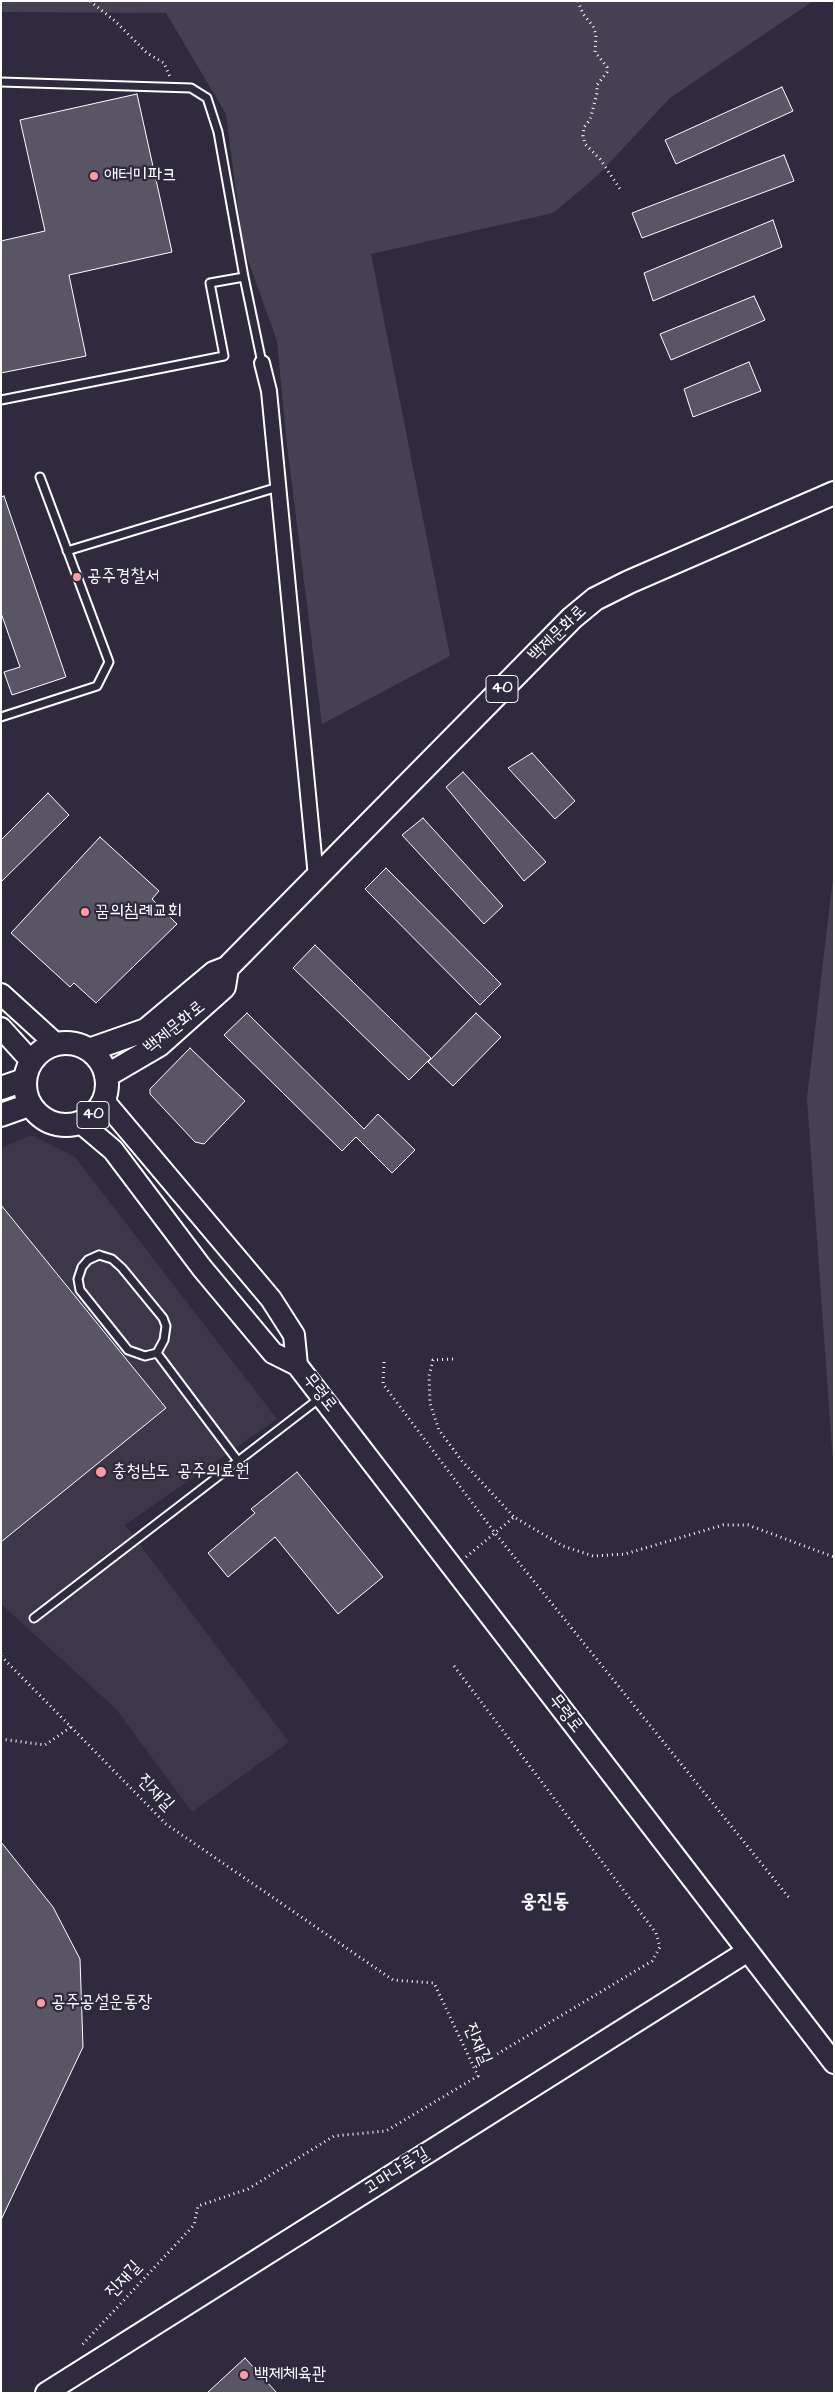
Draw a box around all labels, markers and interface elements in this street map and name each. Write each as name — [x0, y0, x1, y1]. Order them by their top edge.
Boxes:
place label: 애터미파크 — [104, 165, 176, 187]
marker: 애터미파크 — [88, 170, 100, 182]
place label: 공주경찰서 — [87, 566, 159, 588]
marker: 공주경찰서 — [71, 571, 83, 583]
street label: 백제문화로 — [524, 601, 592, 667]
road number: 40 — [486, 676, 518, 702]
place label: 꿈의침례교회 — [95, 901, 182, 923]
marker: 꿈의침례교회 — [79, 906, 91, 918]
street label: 백제문화로 — [140, 997, 210, 1059]
road number: 40 — [77, 1102, 109, 1128]
street label: 무령로 — [297, 1369, 341, 1417]
place label: 충청남도 공주의료원 — [112, 1461, 250, 1483]
marker: 충청남도 공주의료원 — [94, 1465, 108, 1479]
street label: 무령로 — [543, 1690, 587, 1738]
street label: 진재길 — [132, 1770, 178, 1816]
district label: 웅진동 — [521, 1891, 569, 1915]
place label: 공주공설운동장 — [51, 1992, 152, 2014]
marker: 공주공설운동장 — [35, 1997, 47, 2009]
street label: 진재길 — [458, 2020, 496, 2068]
street label: 고마나루길 — [361, 2144, 433, 2200]
street label: 진재길 — [101, 2257, 147, 2303]
place label: 백제체육관 — [254, 2364, 326, 2386]
marker: 백제체육관 — [238, 2369, 250, 2381]

